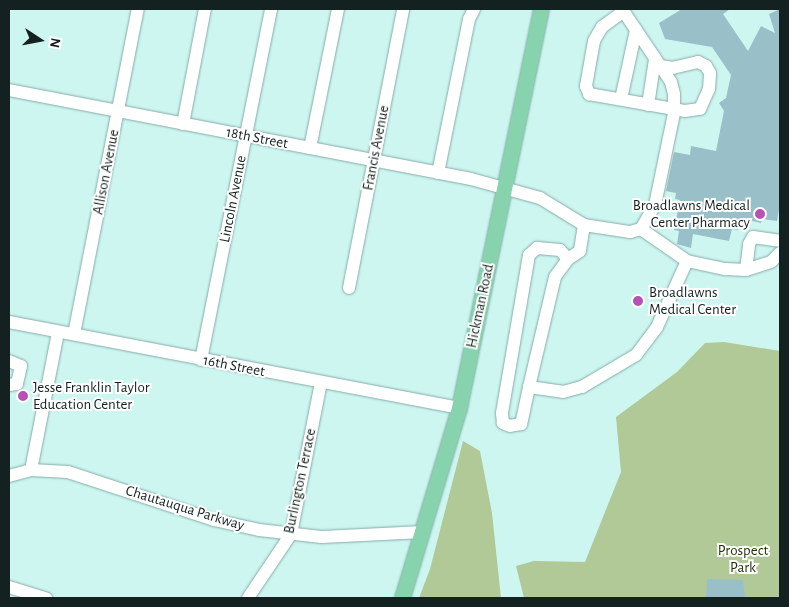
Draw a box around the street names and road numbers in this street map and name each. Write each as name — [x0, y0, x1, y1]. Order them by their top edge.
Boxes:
street label: Francis Avenue — [359, 104, 393, 192]
street label: 18th Street — [225, 123, 289, 153]
street label: Allison Avenue — [89, 128, 123, 216]
street label: Lincoln Avenue — [216, 154, 250, 244]
street label: Hickman Road — [462, 262, 498, 350]
street label: 16th Street — [202, 351, 266, 381]
street label: Burlington Terrace — [280, 427, 320, 535]
street label: Chautauqua Parkway — [123, 481, 247, 535]

